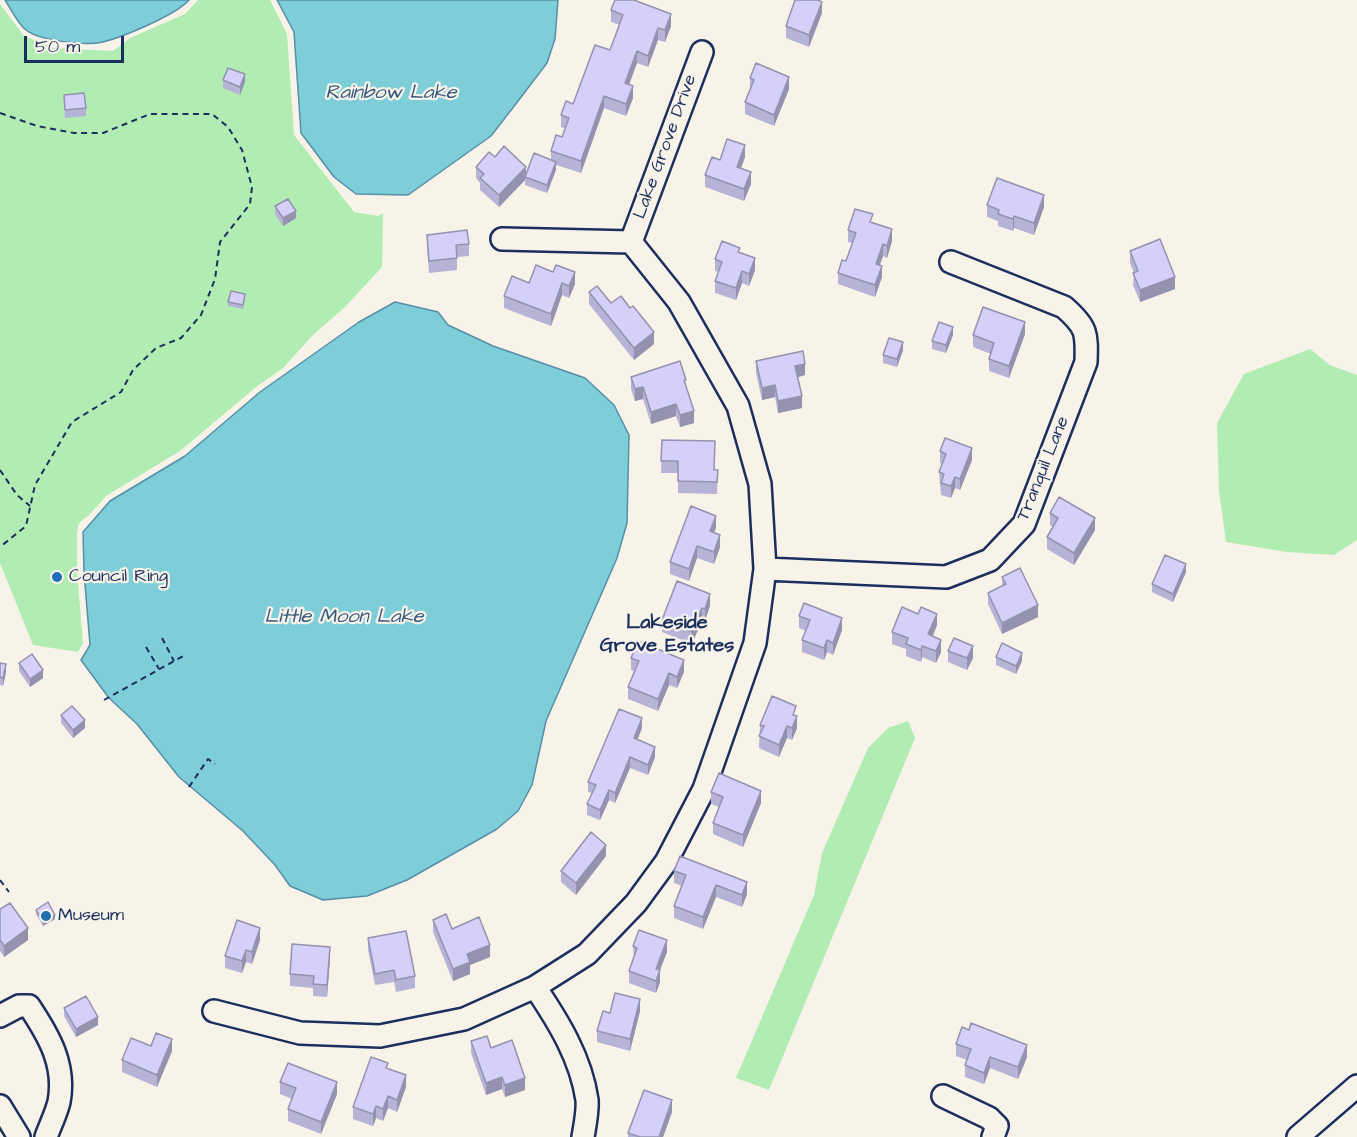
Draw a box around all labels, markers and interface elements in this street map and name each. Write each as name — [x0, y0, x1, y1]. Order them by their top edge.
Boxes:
scale bar — [27, 24, 128, 62]
text: 50 m — [35, 34, 80, 59]
street label: Lake Grove Drive — [630, 72, 702, 222]
water label: Rainbow Lake — [325, 82, 457, 106]
street label: Tranquil Lane — [1013, 414, 1075, 524]
place label: Council Ring — [69, 566, 168, 588]
marker: Council Ring — [50, 570, 64, 584]
water label: Little Moon Lake — [264, 606, 424, 630]
district label: Lakeside Grove Estates — [600, 612, 734, 659]
place label: Museum — [58, 905, 124, 927]
marker: Museum — [39, 909, 53, 923]

